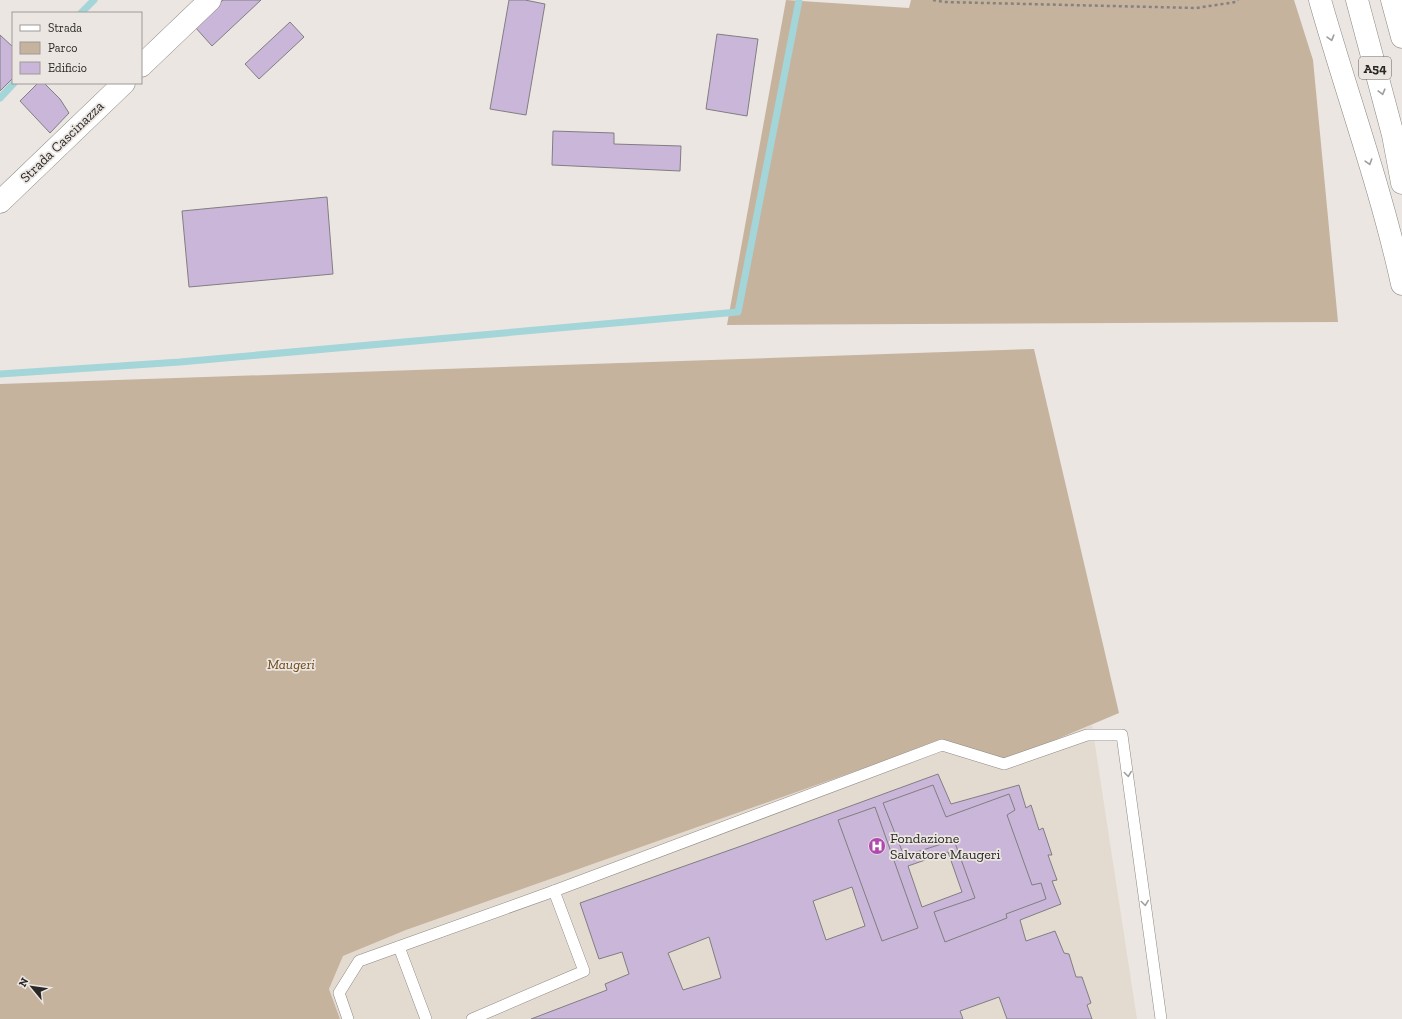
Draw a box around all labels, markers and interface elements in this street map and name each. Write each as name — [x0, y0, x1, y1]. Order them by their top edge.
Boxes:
legend — [12, 12, 142, 84]
text: Strada — [48, 21, 82, 35]
one-way arrow — [1326, 34, 1335, 41]
text: Parco — [48, 41, 77, 55]
road number: A54 — [1359, 57, 1391, 79]
text: Edificio — [48, 61, 87, 75]
one-way arrow — [1377, 89, 1385, 95]
street label: Strada Cascinazza — [17, 98, 108, 186]
one-way arrow — [1364, 158, 1373, 165]
park label: Maugeri — [267, 656, 315, 673]
one-way arrow — [1123, 771, 1132, 777]
place label: Fondazione Salvatore Maugeri — [890, 830, 1001, 863]
hospital icon: Fondazione Salvatore Maugeri — [867, 836, 887, 856]
one-way arrow — [1140, 900, 1149, 906]
north arrow — [12, 967, 52, 1007]
text: N — [16, 975, 32, 989]

